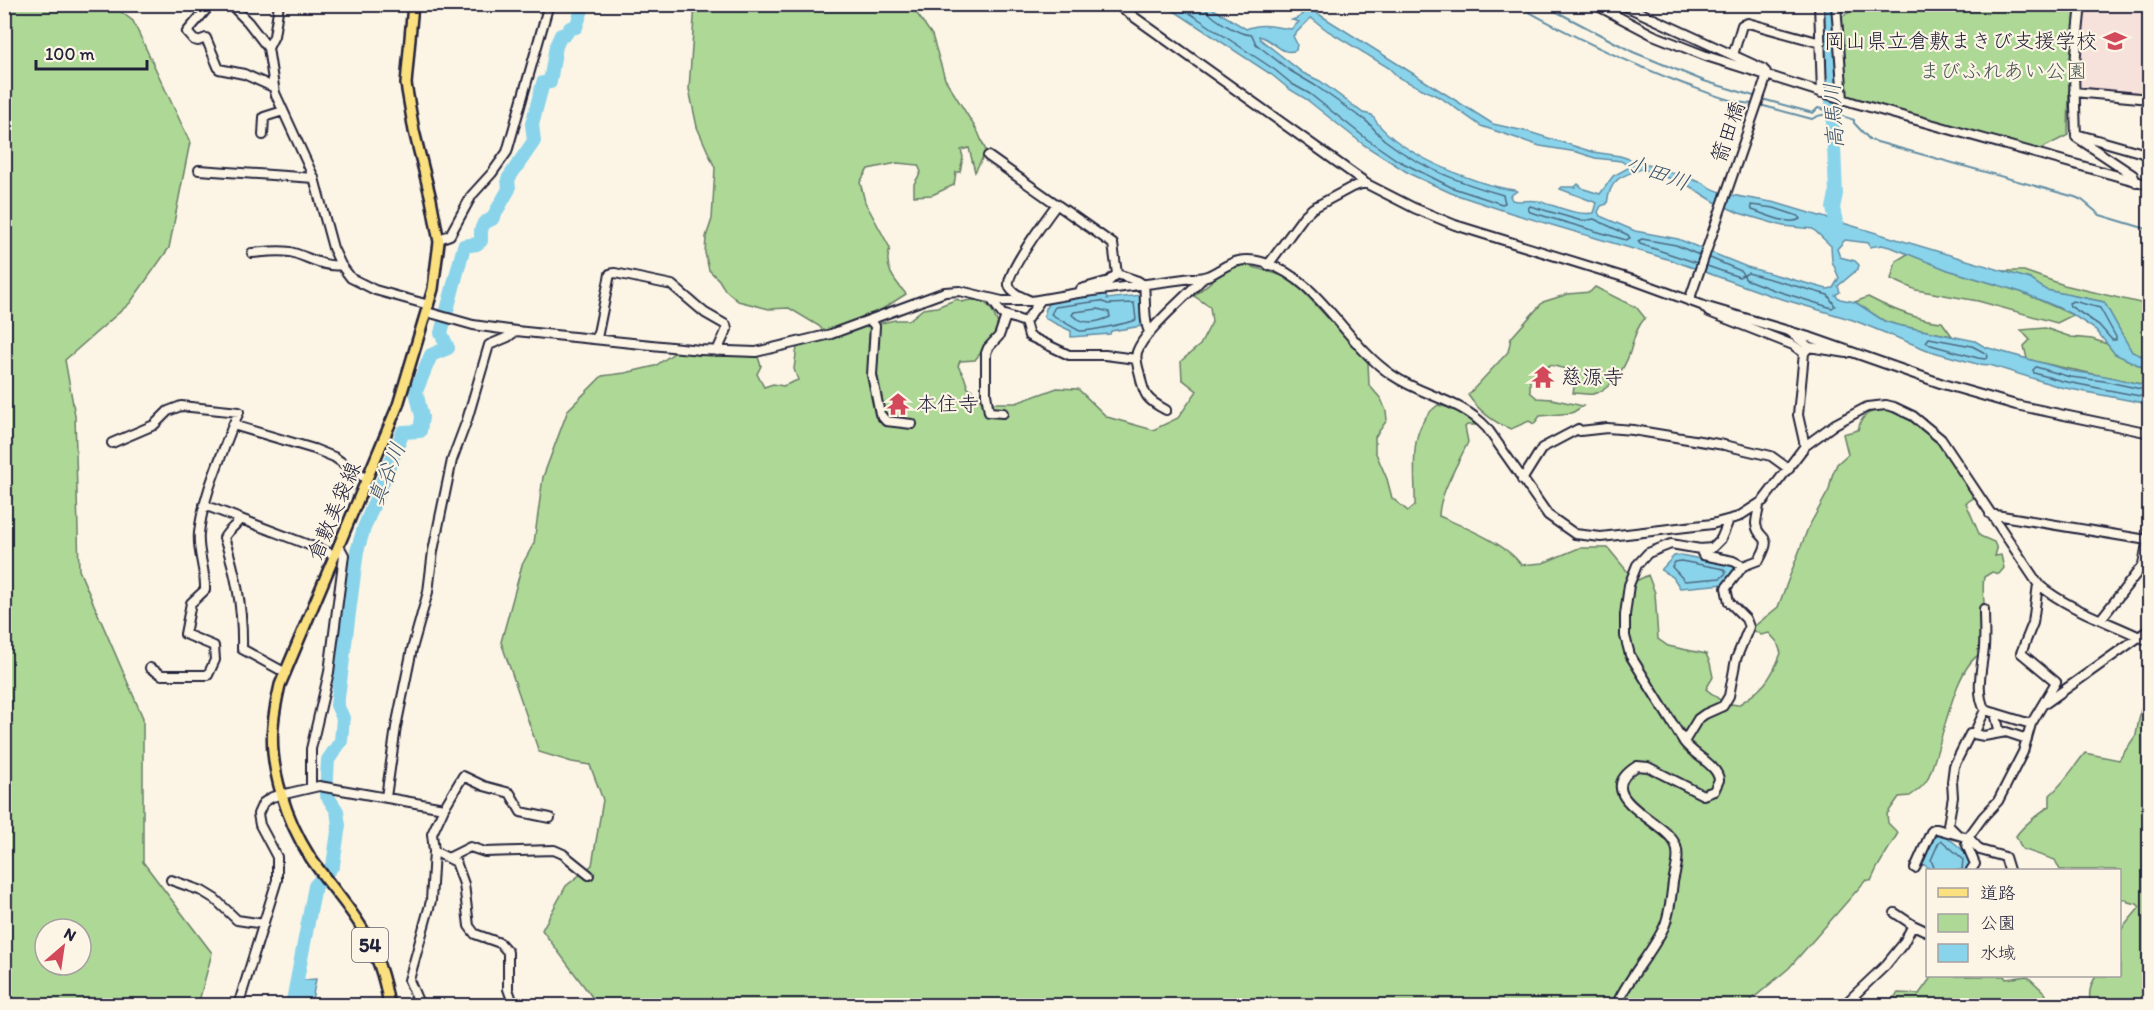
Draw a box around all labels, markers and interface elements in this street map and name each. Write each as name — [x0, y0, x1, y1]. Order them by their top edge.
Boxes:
place label: 岡山県立倉敷まきび支援学校 — [1824, 28, 2097, 53]
school or university icon: 岡山県立倉敷まきび支援学校 — [2102, 28, 2128, 54]
scale bar — [36, 33, 147, 71]
text: 100 m — [45, 43, 95, 65]
park label: まびふれあい公園 — [1919, 58, 2087, 83]
water label: 高馬川 — [1818, 82, 1849, 150]
street label: 箭田橋 — [1705, 98, 1750, 166]
water label: 小田川 — [1622, 148, 1693, 196]
temple icon: 慈源寺 — [1530, 364, 1556, 390]
place label: 慈源寺 — [1561, 364, 1624, 389]
temple icon: 本住寺 — [885, 391, 911, 417]
place label: 本住寺 — [916, 391, 979, 416]
water label: 真谷川 — [362, 439, 411, 510]
street label: 倉敷美袋線 — [302, 458, 366, 564]
legend — [1926, 869, 2121, 977]
text: 道路 — [1980, 882, 2016, 904]
text: 公園 — [1980, 912, 2016, 934]
north arrow — [33, 917, 93, 977]
text: N — [61, 923, 79, 945]
road number: 54 — [352, 928, 388, 962]
text: 水域 — [1980, 942, 2016, 964]

